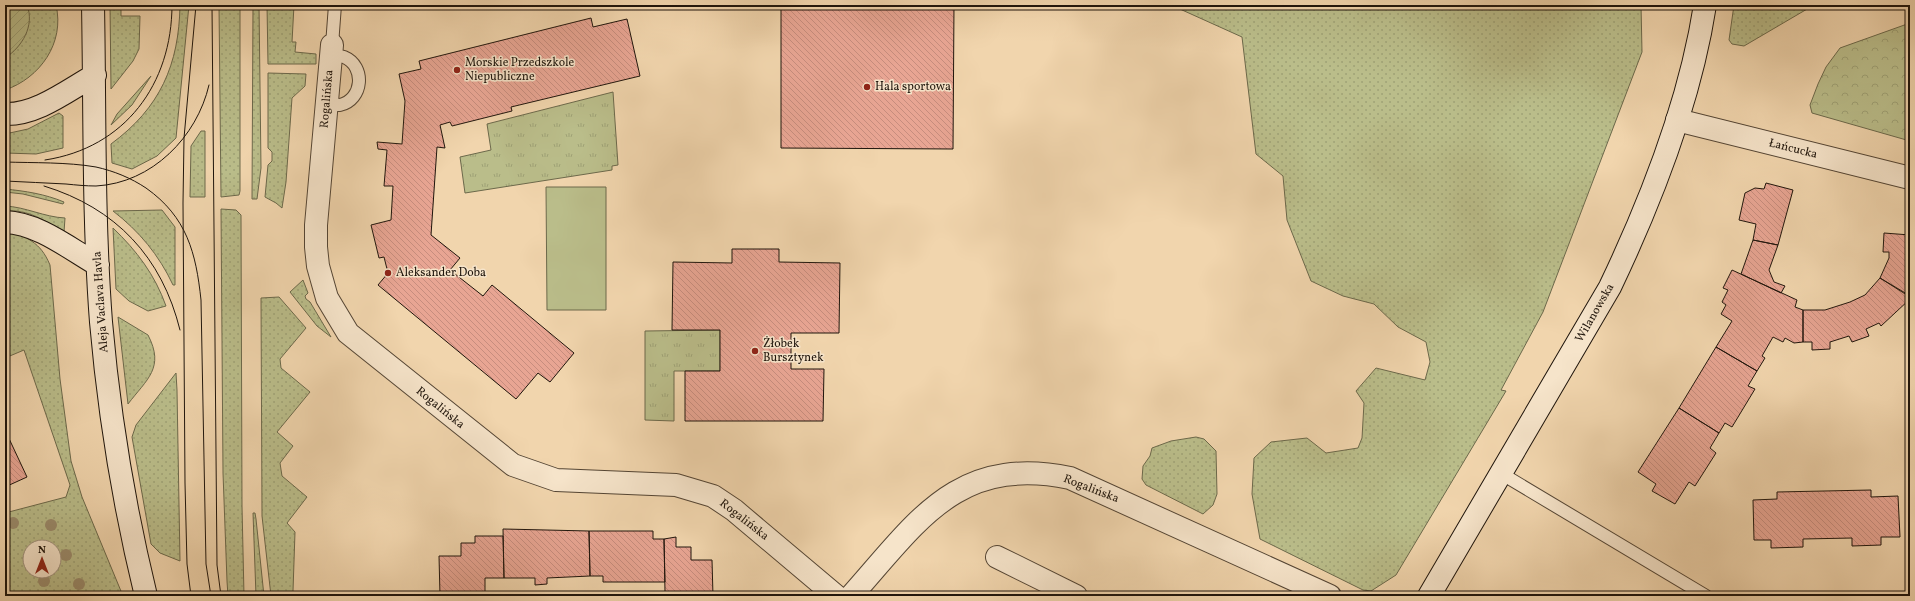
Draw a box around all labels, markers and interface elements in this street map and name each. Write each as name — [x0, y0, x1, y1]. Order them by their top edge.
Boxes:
place label: Morskie Przedszkole Niepubliczne — [465, 55, 575, 85]
marker: Morskie Przedszkole Niepubliczne — [452, 65, 462, 75]
street label: Rogalińska — [316, 69, 338, 129]
place label: Hala sportowa — [875, 79, 951, 95]
marker: Hala sportowa — [862, 82, 872, 92]
street label: Łańcucka — [1767, 135, 1819, 163]
street label: Aleja Vaclava Havla — [89, 251, 113, 353]
place label: Aleksander Doba — [396, 265, 486, 281]
marker: Aleksander Doba — [383, 268, 393, 278]
street label: Wilanowska — [1572, 281, 1618, 345]
place label: Żłobek Bursztynek — [763, 336, 824, 366]
marker: Żłobek Bursztynek — [750, 346, 760, 356]
street label: Rogalińska — [412, 383, 468, 433]
street label: Rogalińska — [1061, 471, 1121, 507]
street label: Rogalińska — [716, 496, 772, 544]
north arrow — [22, 539, 62, 579]
text: N — [38, 543, 46, 558]

